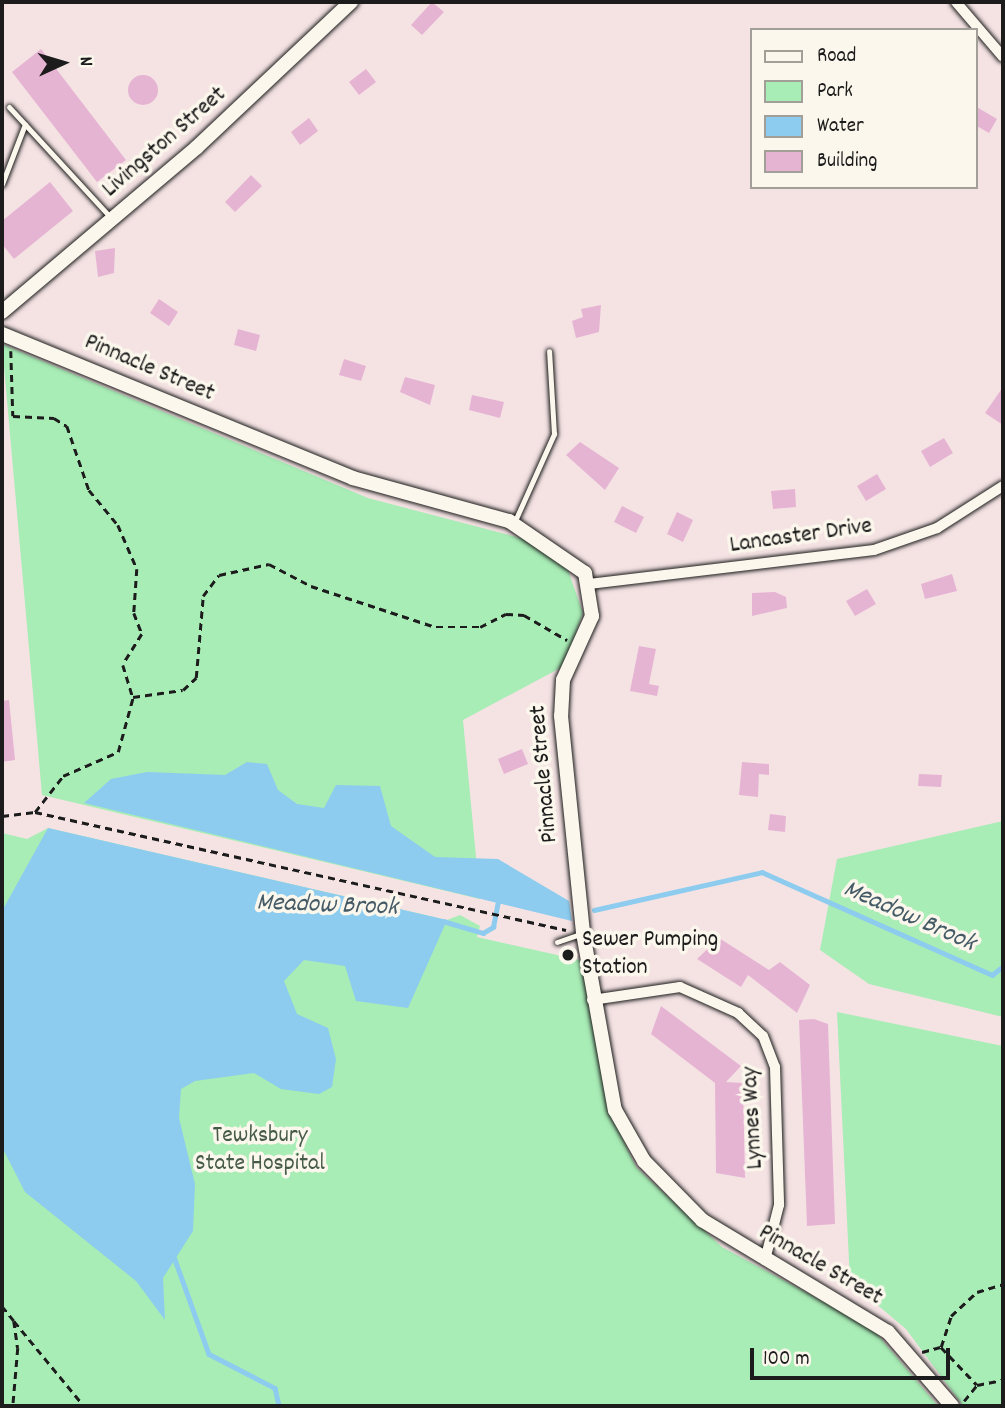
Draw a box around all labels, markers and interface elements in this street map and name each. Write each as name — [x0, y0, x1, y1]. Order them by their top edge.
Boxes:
north arrow — [28, 28, 98, 98]
legend — [750, 28, 977, 189]
text: Road — [817, 42, 856, 72]
text: N — [71, 56, 98, 67]
text: Park — [817, 77, 853, 107]
street label: Livingston Street — [97, 81, 233, 205]
text: Water — [817, 112, 864, 142]
text: Building — [817, 147, 877, 177]
street label: Pinnacle Street — [80, 329, 218, 409]
street label: Lancaster Drive — [728, 513, 874, 561]
street label: Pinnacle Street — [525, 704, 565, 844]
water label: Meadow Brook — [838, 874, 980, 960]
water label: Meadow Brook — [256, 888, 398, 924]
place label: Sewer Pumping Station — [582, 927, 718, 983]
marker: Sewer Pumping Station — [560, 947, 576, 963]
street label: Lynnes Way — [737, 1066, 771, 1170]
park label: Tewksbury State Hospital — [195, 1123, 325, 1179]
street label: Pinnacle Street — [753, 1219, 887, 1313]
scale bar — [753, 1334, 953, 1378]
text: 100 m — [763, 1345, 810, 1375]

